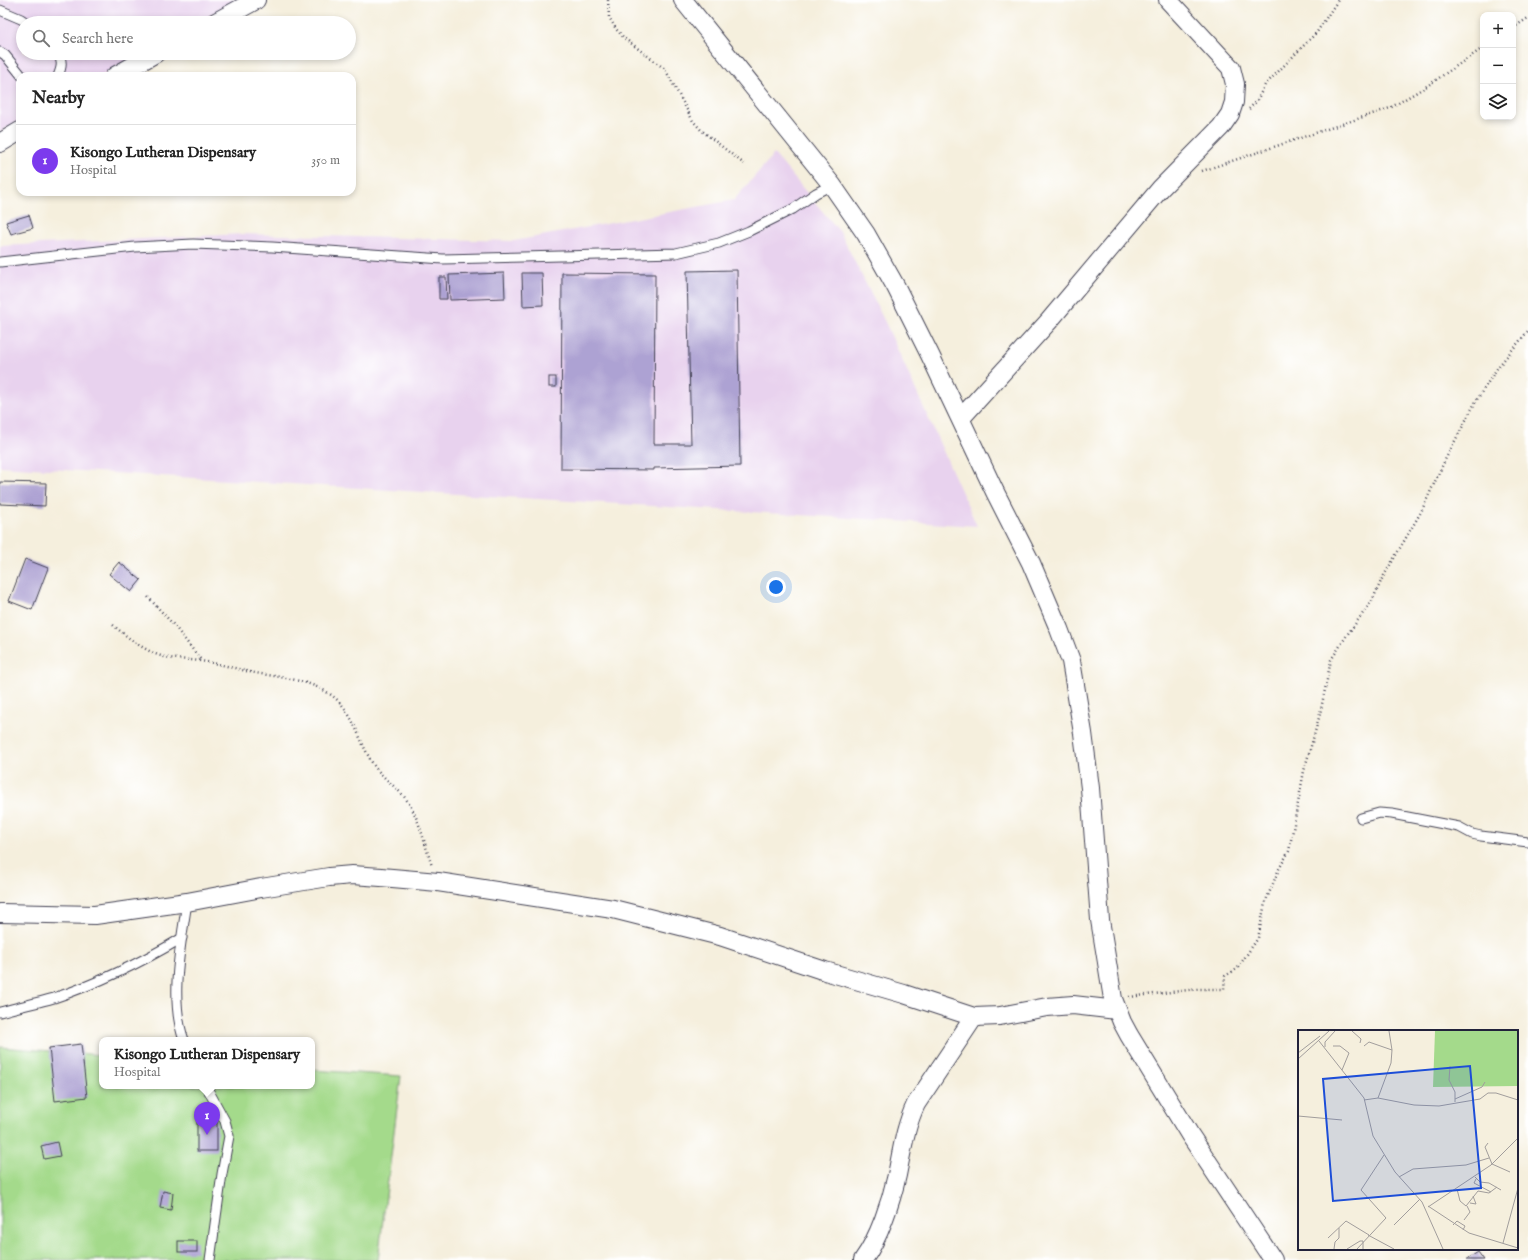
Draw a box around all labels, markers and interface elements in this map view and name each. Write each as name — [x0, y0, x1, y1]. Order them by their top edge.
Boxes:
map controls — [1480, 12, 1516, 120]
button: + — [1480, 12, 1516, 48]
search box — [16, 16, 356, 60]
icon: search — [30, 27, 52, 49]
text: Search here — [62, 29, 133, 48]
button: − — [1480, 48, 1516, 84]
button: layers — [1480, 84, 1516, 120]
text: Nearby — [32, 88, 85, 109]
text: Kisongo Lutheran Dispensary — [70, 143, 256, 162]
text: 1 — [43, 152, 47, 169]
text: 350 m — [311, 152, 340, 169]
text: Hospital — [70, 162, 117, 179]
your location — [766, 577, 786, 597]
inset map — [1298, 1030, 1518, 1250]
popup — [99, 1037, 315, 1089]
text: Kisongo Lutheran Dispensary — [114, 1045, 300, 1064]
text: Hospital — [114, 1064, 160, 1081]
pin: 1 — [194, 1102, 220, 1135]

